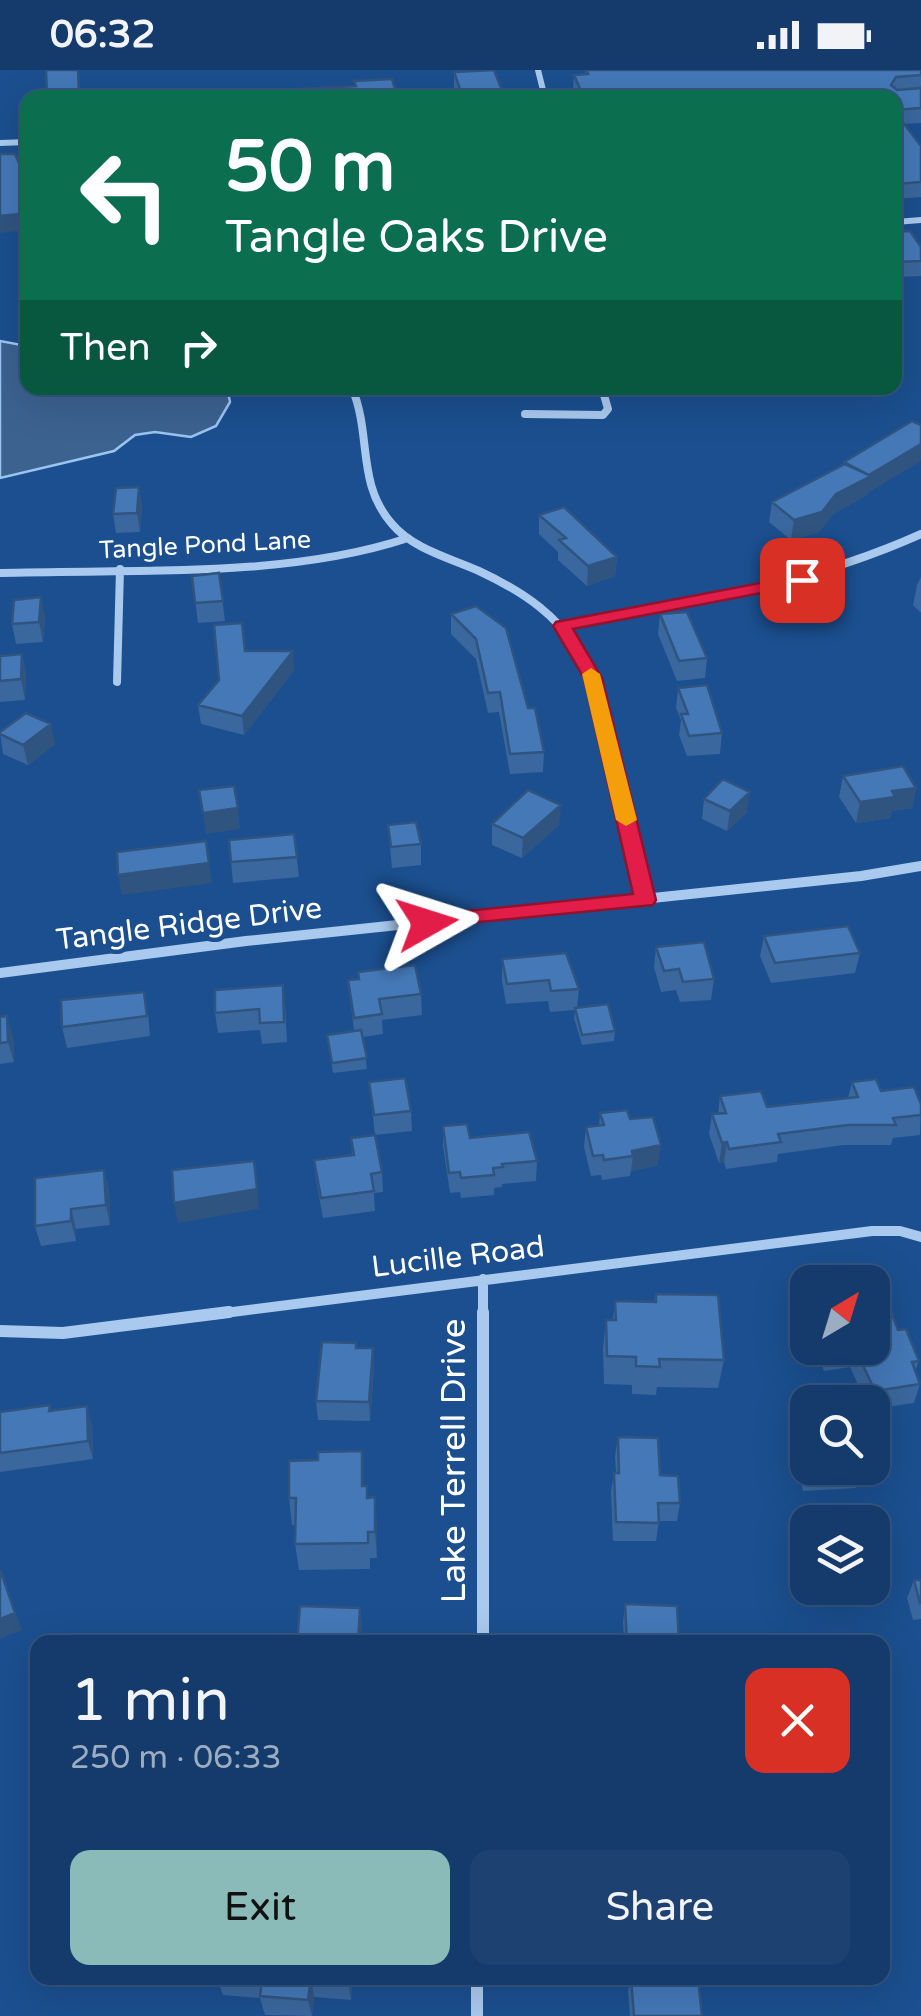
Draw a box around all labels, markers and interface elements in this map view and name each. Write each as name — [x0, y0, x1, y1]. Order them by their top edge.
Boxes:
text: 06:32 — [50, 12, 155, 58]
text: 50 m — [225, 126, 395, 210]
icon: left — [60, 130, 190, 260]
text: Tangle Oaks Drive — [225, 211, 608, 265]
icon: right — [171, 320, 226, 375]
text: Then — [60, 325, 151, 371]
street label: Tangle Pond Lane — [98, 524, 312, 566]
pin — [760, 538, 845, 623]
icon: arrive — [775, 553, 830, 608]
position arrow — [375, 871, 479, 975]
street label: Tangle Ridge Drive — [54, 889, 324, 959]
street label: Lucille Road — [369, 1228, 547, 1286]
north arrow — [790, 1265, 890, 1365]
map controls — [790, 1265, 890, 1605]
street label: Lake Terrell Drive — [433, 1318, 475, 1604]
button: search — [790, 1385, 890, 1485]
button: layers — [790, 1505, 890, 1605]
text: 1 min — [70, 1665, 230, 1737]
button: close — [745, 1668, 850, 1773]
text: 250 m · 06:33 — [70, 1739, 282, 1777]
button: Exit — [70, 1850, 450, 1965]
button: Share — [470, 1850, 850, 1965]

